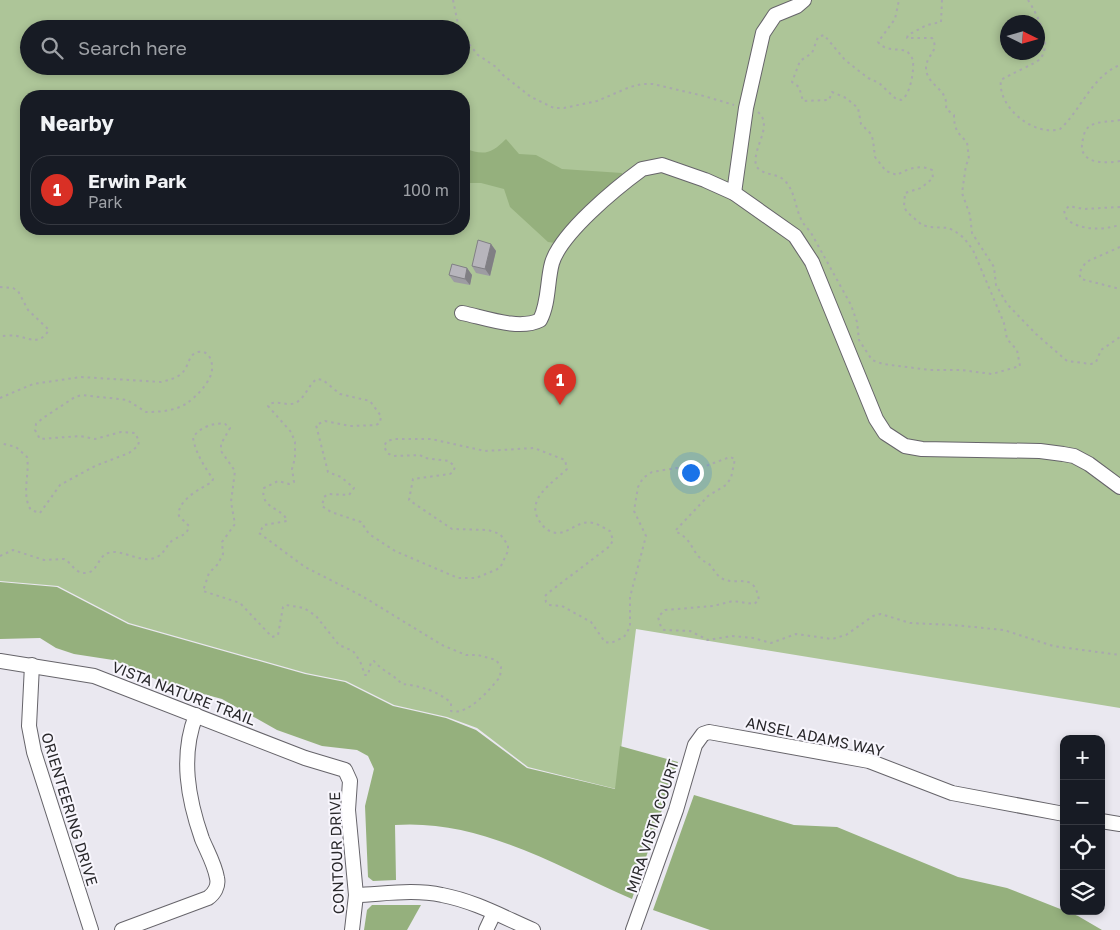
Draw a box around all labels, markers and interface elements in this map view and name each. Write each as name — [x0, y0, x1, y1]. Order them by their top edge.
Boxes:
north arrow — [1000, 15, 1045, 60]
search box — [20, 20, 470, 75]
icon: search — [38, 34, 66, 62]
text: Search here — [78, 36, 187, 59]
text: Nearby — [40, 110, 114, 136]
text: Erwin Park — [88, 169, 187, 192]
text: 1 — [53, 180, 61, 200]
text: 100 m — [403, 180, 449, 200]
text: Park — [88, 192, 123, 212]
pin: 1 — [544, 364, 576, 405]
your location — [678, 460, 704, 486]
street label: VISTA NATURE TRAIL — [110, 657, 259, 729]
street label: ANSEL ADAMS WAY — [744, 713, 886, 760]
street label: ORIENTEERING DRIVE — [38, 730, 102, 888]
map controls — [1060, 735, 1105, 915]
button: + — [1060, 735, 1105, 780]
street label: MIRA VISTA COURT — [622, 757, 682, 895]
button: − — [1060, 780, 1105, 825]
street label: CONTOUR DRIVE — [325, 792, 347, 914]
button: locate — [1060, 825, 1105, 870]
button: layers — [1060, 870, 1105, 915]

